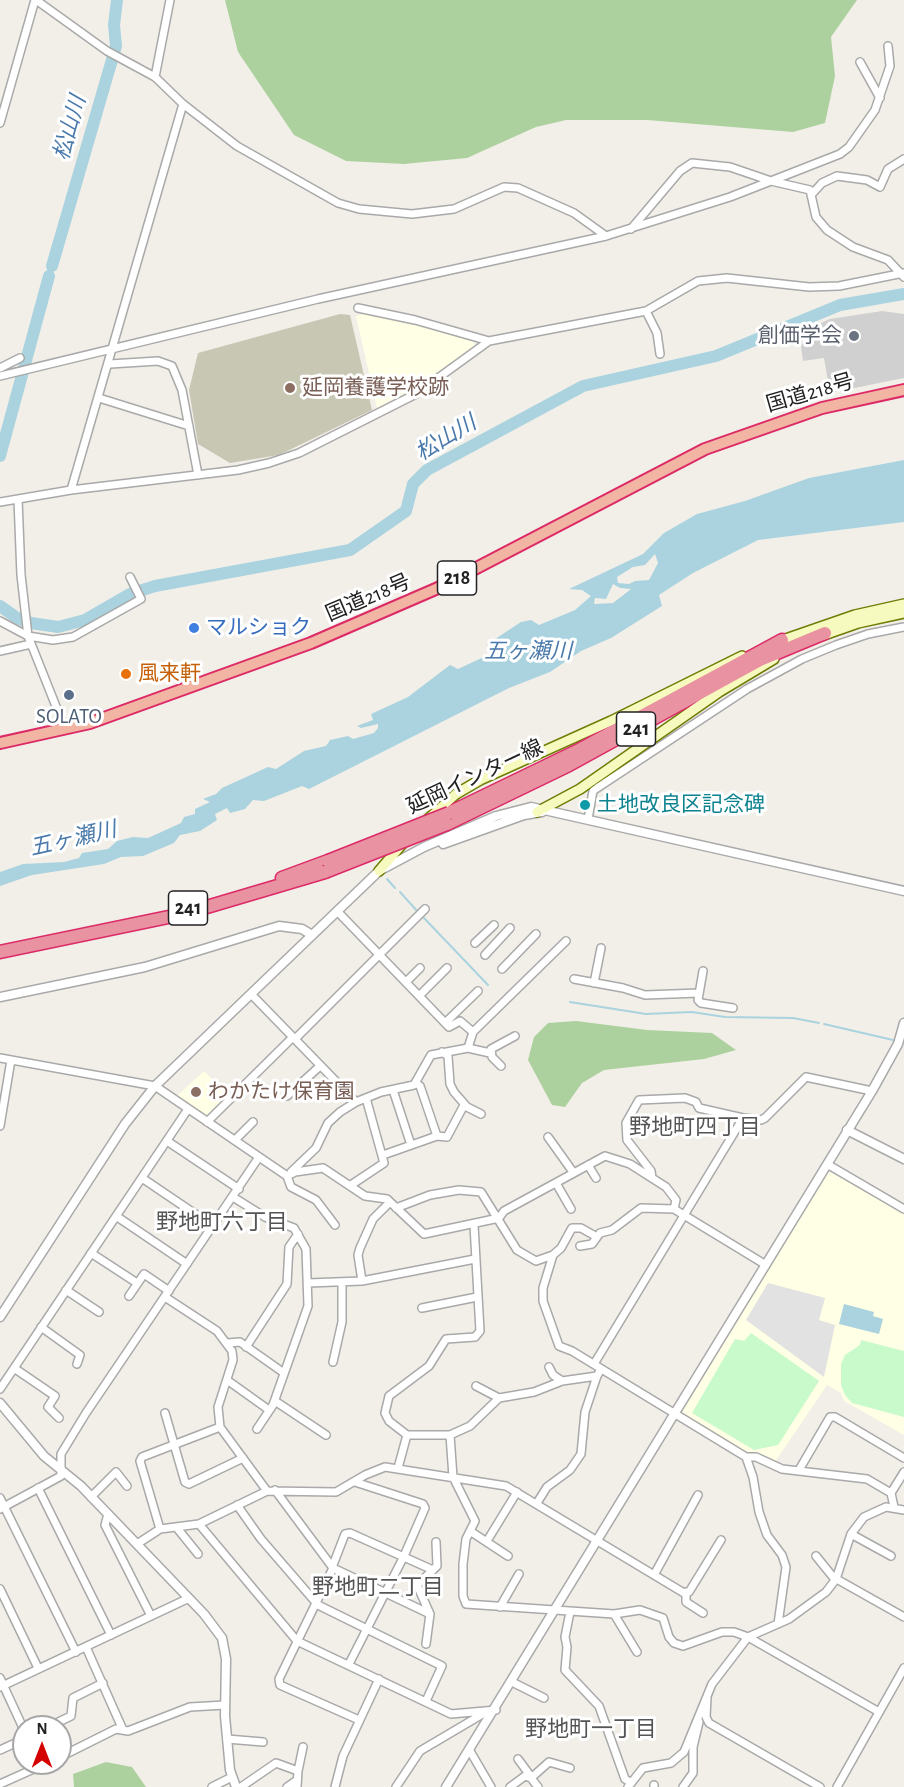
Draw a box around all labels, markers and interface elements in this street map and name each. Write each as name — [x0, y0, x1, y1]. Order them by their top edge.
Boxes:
water label: 松山川 — [48, 93, 92, 163]
place label: 創価学会 — [758, 323, 842, 349]
marker: 創価学会 — [847, 329, 861, 343]
street label: 国道218号 — [763, 369, 857, 417]
place label: 延岡養護学校跡 — [302, 375, 449, 401]
marker: 延岡養護学校跡 — [283, 381, 297, 395]
water label: 松山川 — [411, 410, 481, 466]
road number: 218 — [438, 561, 476, 595]
street label: 国道218号 — [322, 569, 414, 627]
place label: マルショク — [206, 615, 311, 641]
marker: マルショク — [187, 621, 201, 635]
water label: 五ヶ瀬川 — [484, 638, 572, 664]
place label: 風来軒 — [138, 661, 201, 687]
marker: 風来軒 — [119, 667, 133, 681]
marker: SOLATO — [62, 688, 76, 702]
place label: SOLATO — [36, 704, 102, 730]
road number: 241 — [616, 712, 656, 746]
street label: 延岡インター線 — [403, 735, 547, 819]
place label: 土地改良区記念碑 — [597, 792, 765, 818]
marker: 土地改良区記念碑 — [578, 798, 592, 812]
water label: 五ヶ瀬川 — [27, 816, 119, 862]
road number: 241 — [168, 891, 207, 925]
place label: わかたけ保育園 — [208, 1079, 355, 1105]
marker: わかたけ保育園 — [189, 1085, 203, 1099]
district label: 野地町四丁目 — [629, 1114, 761, 1140]
district label: 野地町六丁目 — [156, 1209, 288, 1235]
district label: 野地町二丁目 — [312, 1574, 444, 1600]
north arrow — [12, 1715, 72, 1775]
district label: 野地町一丁目 — [525, 1716, 657, 1742]
text: N — [36, 1721, 48, 1737]

